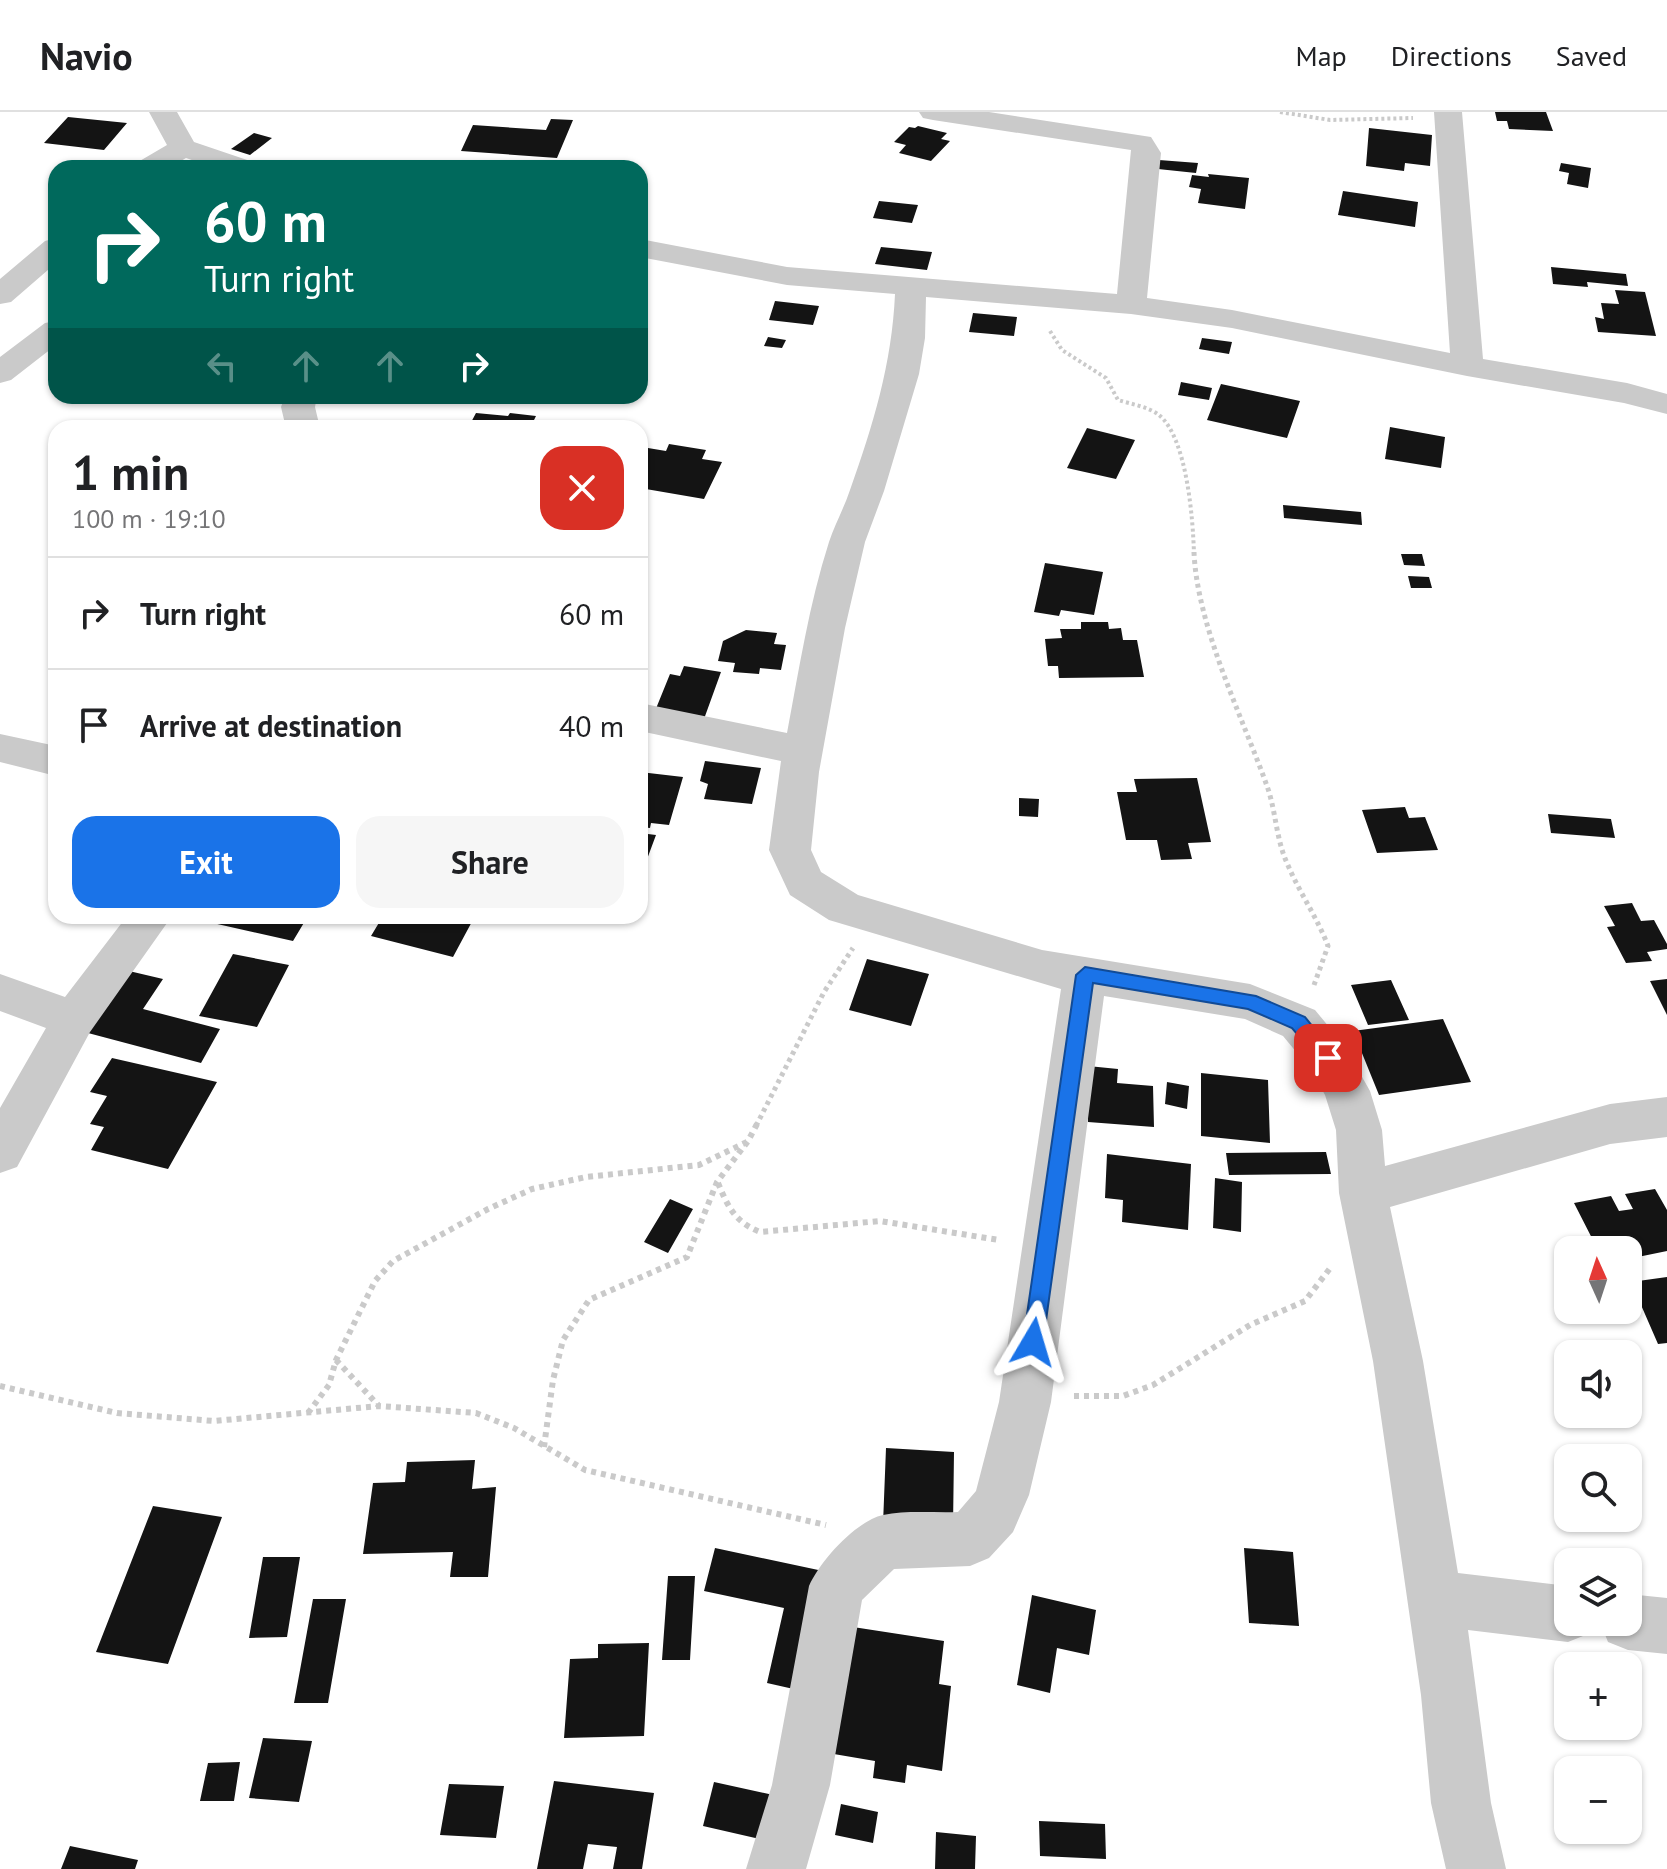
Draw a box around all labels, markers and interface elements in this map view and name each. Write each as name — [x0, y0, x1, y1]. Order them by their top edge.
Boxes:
text: Navio — [40, 31, 133, 80]
text: Map — [1296, 37, 1347, 74]
text: Directions — [1391, 37, 1512, 74]
text: Saved — [1556, 37, 1627, 74]
text: 60 m — [204, 185, 327, 257]
icon: right — [72, 192, 176, 296]
text: Turn right — [204, 255, 354, 302]
icon: left — [200, 344, 244, 388]
icon: ahead — [284, 344, 328, 388]
icon: ahead — [368, 344, 412, 388]
icon: right — [452, 344, 496, 388]
text: 1 min — [72, 441, 189, 503]
button: close — [540, 446, 624, 530]
text: 100 m · 19:10 — [72, 502, 226, 535]
icon: right — [72, 591, 116, 635]
text: Turn right — [140, 594, 266, 633]
text: 60 m — [559, 594, 624, 633]
icon: arrive — [72, 703, 116, 747]
text: Arrive at destination — [140, 706, 402, 745]
text: 40 m — [559, 706, 624, 745]
button: Exit — [72, 816, 340, 908]
button: Share — [356, 816, 624, 908]
pin — [1294, 1024, 1362, 1092]
icon: arrive — [1306, 1036, 1350, 1080]
north arrow — [1554, 1236, 1642, 1324]
map controls — [1554, 1236, 1642, 1844]
position arrow — [991, 1300, 1075, 1384]
button: sound — [1554, 1340, 1642, 1428]
button: search — [1554, 1444, 1642, 1532]
button: layers — [1554, 1548, 1642, 1636]
button: + — [1554, 1652, 1642, 1740]
button: − — [1554, 1756, 1642, 1844]

